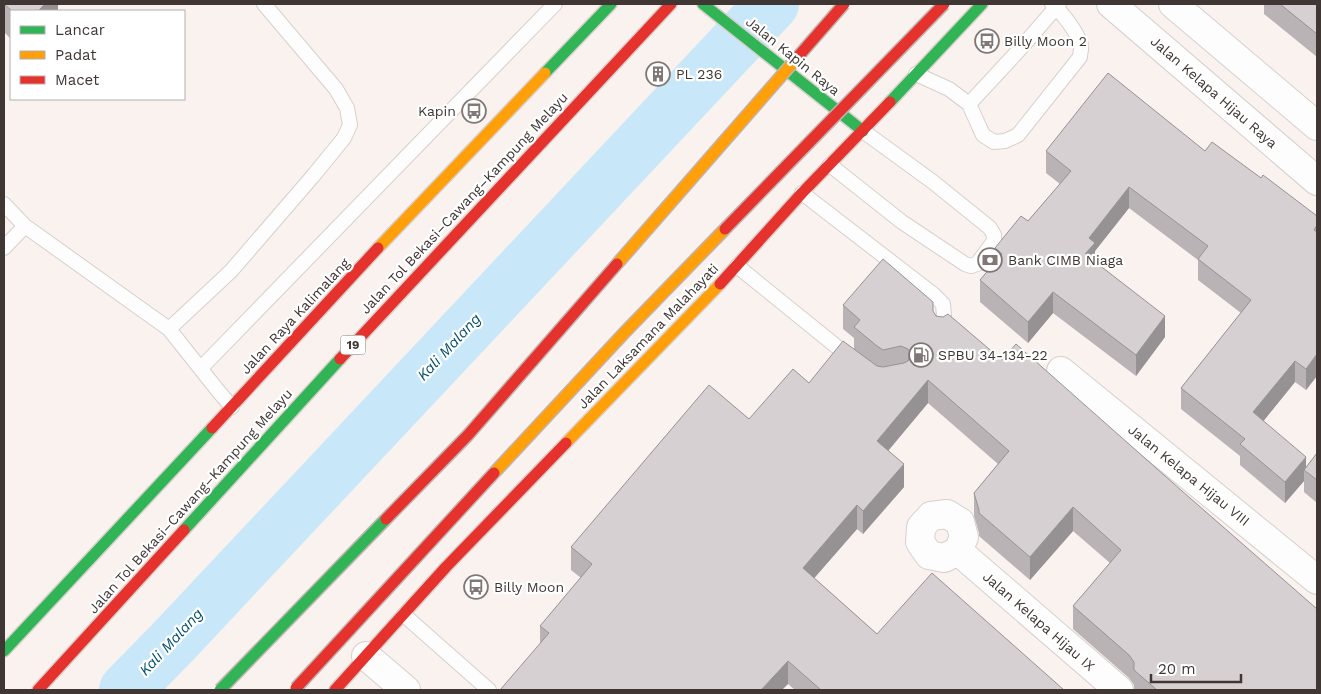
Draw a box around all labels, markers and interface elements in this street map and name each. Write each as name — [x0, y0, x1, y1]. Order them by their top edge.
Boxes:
legend — [10, 10, 185, 100]
street label: Jalan Kapin Raya — [743, 13, 843, 99]
text: Lancar — [55, 21, 105, 39]
bus stop icon: Billy Moon 2 — [974, 28, 1000, 54]
place label: Billy Moon 2 — [1004, 33, 1087, 49]
street label: Jalan Kelapa Hijau Raya — [1148, 33, 1280, 151]
text: Padat — [55, 46, 97, 64]
building icon: PL 236 — [645, 61, 671, 87]
place label: PL 236 — [676, 66, 722, 82]
text: Macet — [55, 71, 100, 89]
street label: Jalan Tol Bekasi–Cawang–Kampung Melayu — [357, 89, 571, 317]
bus stop icon: Kapin — [461, 98, 487, 124]
place label: Kapin — [418, 103, 456, 119]
bank icon: Bank CIMB Niaga — [977, 247, 1003, 273]
place label: Bank CIMB Niaga — [1008, 252, 1123, 268]
street label: Jalan Raya Kalimalang — [237, 255, 353, 377]
street label: Jalan Laksamana Malahayati — [574, 260, 722, 412]
water label: Kali Malang — [413, 310, 485, 384]
road number: 19 — [340, 336, 366, 354]
fuel station icon: SPBU 34-134-22 — [908, 342, 934, 368]
place label: SPBU 34-134-22 — [938, 347, 1048, 363]
street label: Jalan Tol Bekasi–Cawang–Kampung Melayu — [85, 385, 295, 617]
street label: Jalan Kelapa Hijau VIII — [1125, 421, 1253, 529]
street label: Jalan Kelapa Hijau IX — [980, 568, 1098, 674]
bus stop icon: Billy Moon — [463, 574, 489, 600]
place label: Billy Moon — [494, 579, 564, 595]
water label: Kali Malang — [135, 605, 207, 679]
scale bar — [1151, 652, 1241, 684]
text: 20 m — [1158, 660, 1196, 678]

